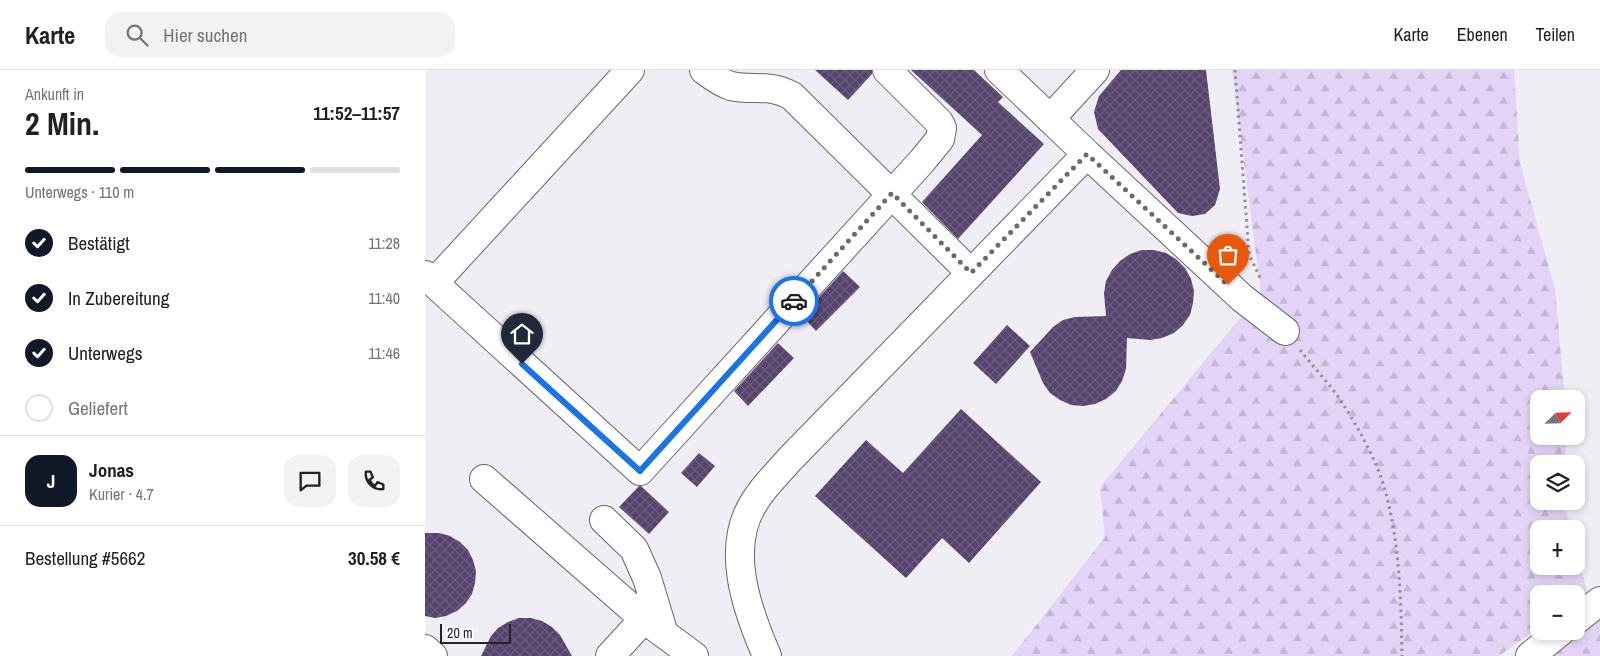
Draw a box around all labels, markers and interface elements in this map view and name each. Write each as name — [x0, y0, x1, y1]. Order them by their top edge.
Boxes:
search box — [105, 12, 455, 57]
text: Karte — [25, 19, 75, 51]
icon: search — [123, 21, 151, 49]
text: Hier suchen — [163, 22, 247, 48]
text: Karte — [1393, 22, 1429, 47]
text: Ebenen — [1457, 22, 1508, 47]
text: Teilen — [1536, 22, 1575, 47]
text: Ankunft in — [25, 83, 84, 105]
text: 11:52–11:57 — [313, 100, 400, 126]
text: 2 Min. — [25, 102, 99, 145]
text: Unterwegs · 110 m — [25, 181, 134, 203]
icon: check — [25, 229, 53, 257]
text: Bestätigt — [68, 230, 130, 256]
text: 11:28 — [368, 232, 400, 254]
pin — [1207, 234, 1249, 285]
icon: bag — [1214, 241, 1242, 269]
courier — [769, 276, 819, 326]
icon: check — [25, 284, 53, 312]
text: In Zubereitung — [68, 285, 169, 311]
text: 11:40 — [368, 287, 400, 309]
icon: car — [780, 287, 808, 315]
pin — [501, 313, 543, 364]
icon: home — [508, 320, 536, 348]
icon: check — [25, 339, 53, 367]
text: Unterwegs — [68, 340, 142, 366]
text: 11:46 — [368, 342, 400, 364]
north arrow — [1530, 390, 1585, 445]
map controls — [1530, 390, 1585, 640]
text: Geliefert — [68, 395, 128, 421]
button: chat — [284, 455, 336, 507]
button: phone — [348, 455, 400, 507]
button: layers — [1530, 455, 1585, 510]
text: Jonas — [89, 457, 134, 483]
text: J — [47, 468, 55, 494]
text: Kurier · 4.7 — [89, 483, 154, 505]
button: + — [1530, 520, 1585, 575]
text: Bestellung #5662 — [25, 545, 145, 571]
text: 30.58 € — [348, 545, 400, 571]
button: − — [1530, 585, 1585, 640]
scale bar — [440, 621, 511, 644]
text: 20 m — [447, 624, 473, 642]

